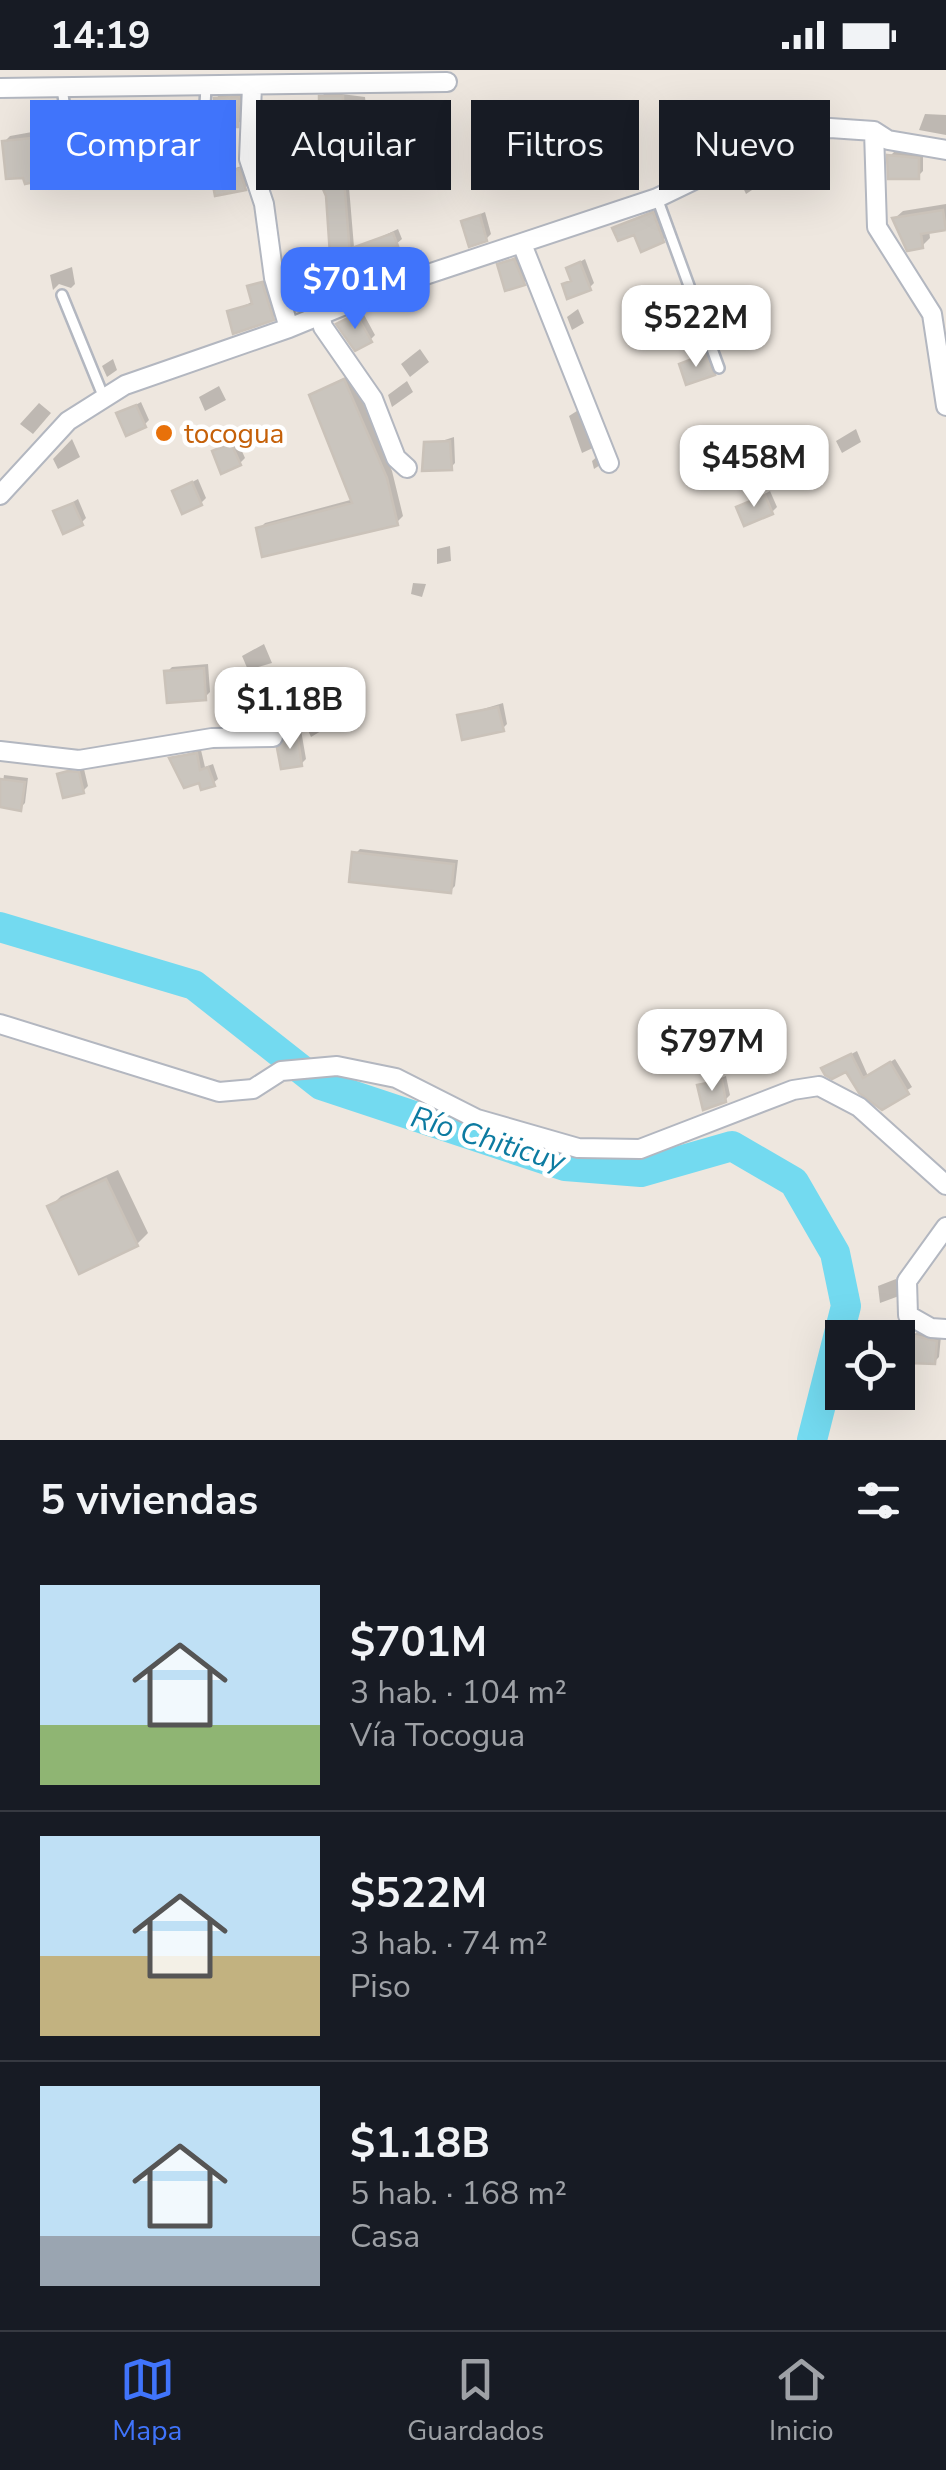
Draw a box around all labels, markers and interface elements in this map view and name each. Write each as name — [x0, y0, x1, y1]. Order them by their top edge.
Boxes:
text: 14:19 — [50, 10, 151, 61]
chip: Comprar — [30, 100, 236, 190]
chip: Alquilar — [256, 100, 451, 190]
chip: Filtros — [471, 100, 639, 190]
chip: Nuevo — [659, 100, 830, 190]
pin: $701M — [285, 247, 425, 332]
text: $701M — [303, 258, 407, 301]
pin: $522M — [626, 285, 766, 370]
text: $522M — [644, 296, 748, 339]
place label: tocogua — [184, 415, 284, 453]
marker: tocogua — [153, 422, 175, 444]
pin: $458M — [684, 425, 824, 510]
text: $458M — [702, 436, 806, 479]
pin: $1.18B — [209, 667, 371, 752]
text: $1.18B — [237, 678, 343, 721]
pin: $797M — [642, 1009, 782, 1094]
text: $797M — [660, 1020, 764, 1063]
water label: Río Chiticuy — [406, 1097, 571, 1183]
map controls — [825, 1320, 915, 1410]
button: locate — [825, 1320, 915, 1410]
text: 5 viviendas — [40, 1472, 258, 1529]
icon: filters — [851, 1473, 906, 1528]
text: $701M — [350, 1614, 487, 1671]
icon: home — [120, 1625, 240, 1745]
text: 3 hab. · 104 m² — [350, 1671, 567, 1714]
text: Vía Tocogua — [350, 1714, 525, 1757]
text: $522M — [350, 1865, 487, 1922]
icon: home — [120, 1876, 240, 1996]
text: 3 hab. · 74 m² — [350, 1922, 548, 1965]
text: Piso — [350, 1965, 411, 2008]
text: $1.18B — [350, 2115, 490, 2172]
icon: home — [120, 2126, 240, 2246]
text: 5 hab. · 168 m² — [350, 2172, 567, 2215]
text: Casa — [350, 2215, 420, 2258]
tab: Mapa — [112, 2352, 182, 2450]
tab: Guardados — [407, 2352, 544, 2450]
tab: Inicio — [769, 2352, 834, 2450]

